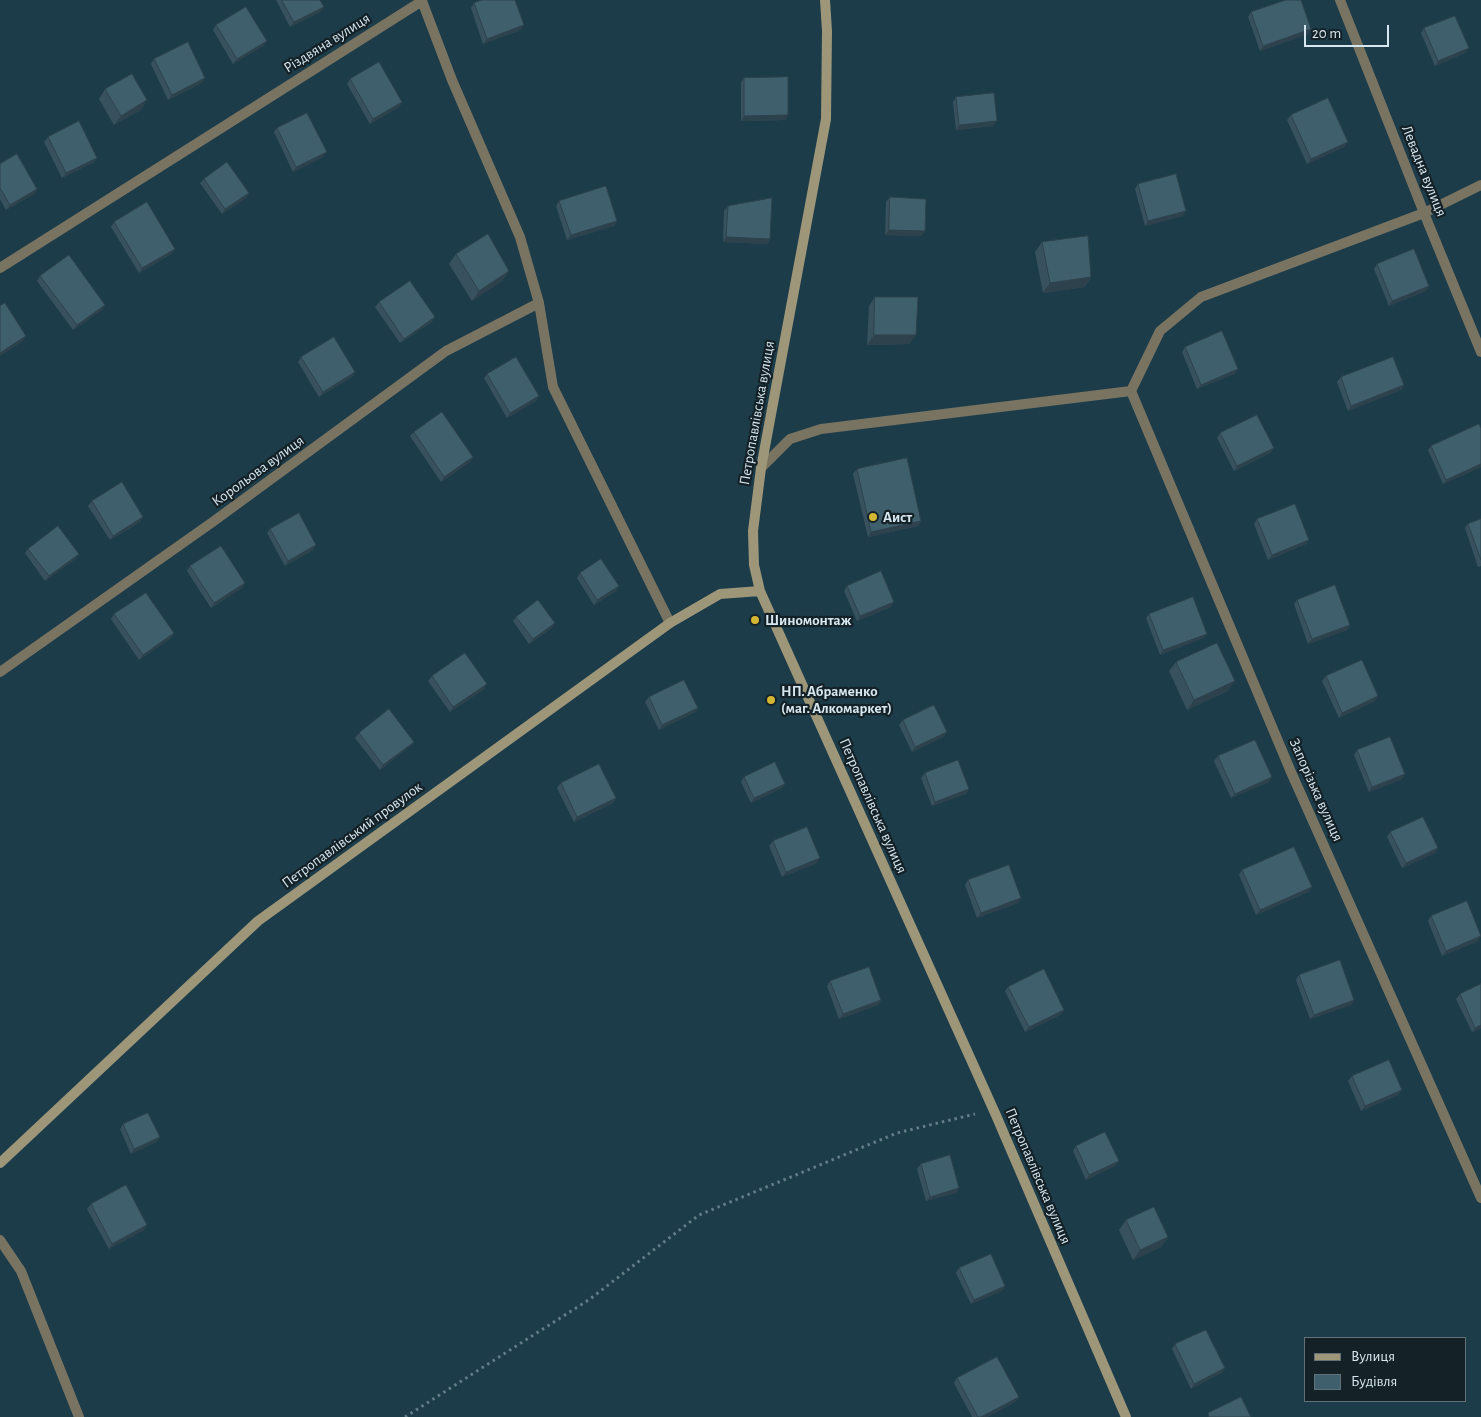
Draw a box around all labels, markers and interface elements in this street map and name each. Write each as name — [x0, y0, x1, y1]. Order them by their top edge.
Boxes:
street label: Різдвяна вулиця — [280, 9, 374, 77]
scale bar — [1306, 15, 1391, 47]
text: 20 m — [1312, 26, 1341, 41]
street label: Левадна вулиця — [1398, 123, 1450, 219]
street label: Петропавлівська вулиця — [735, 339, 779, 487]
street label: Корольова вулиця — [208, 431, 308, 511]
place label: Аист — [883, 508, 912, 526]
marker: Аист — [867, 511, 879, 523]
place label: Шиномонтаж — [765, 611, 851, 629]
marker: Шиномонтаж — [749, 614, 761, 626]
place label: НП. Абраменко (маг. Алкомаркет) — [781, 682, 892, 717]
marker: НП. Абраменко (маг. Алкомаркет) — [765, 694, 777, 706]
street label: Петропавлівська вулиця — [835, 736, 911, 876]
street label: Запорізька вулиця — [1285, 736, 1347, 844]
street label: Петропавлівський провулок — [278, 778, 426, 892]
street label: Петропавлівська вулиця — [1001, 1105, 1075, 1247]
legend — [1304, 1337, 1466, 1402]
text: Вулиця — [1351, 1349, 1395, 1364]
text: Будівля — [1351, 1374, 1397, 1389]

